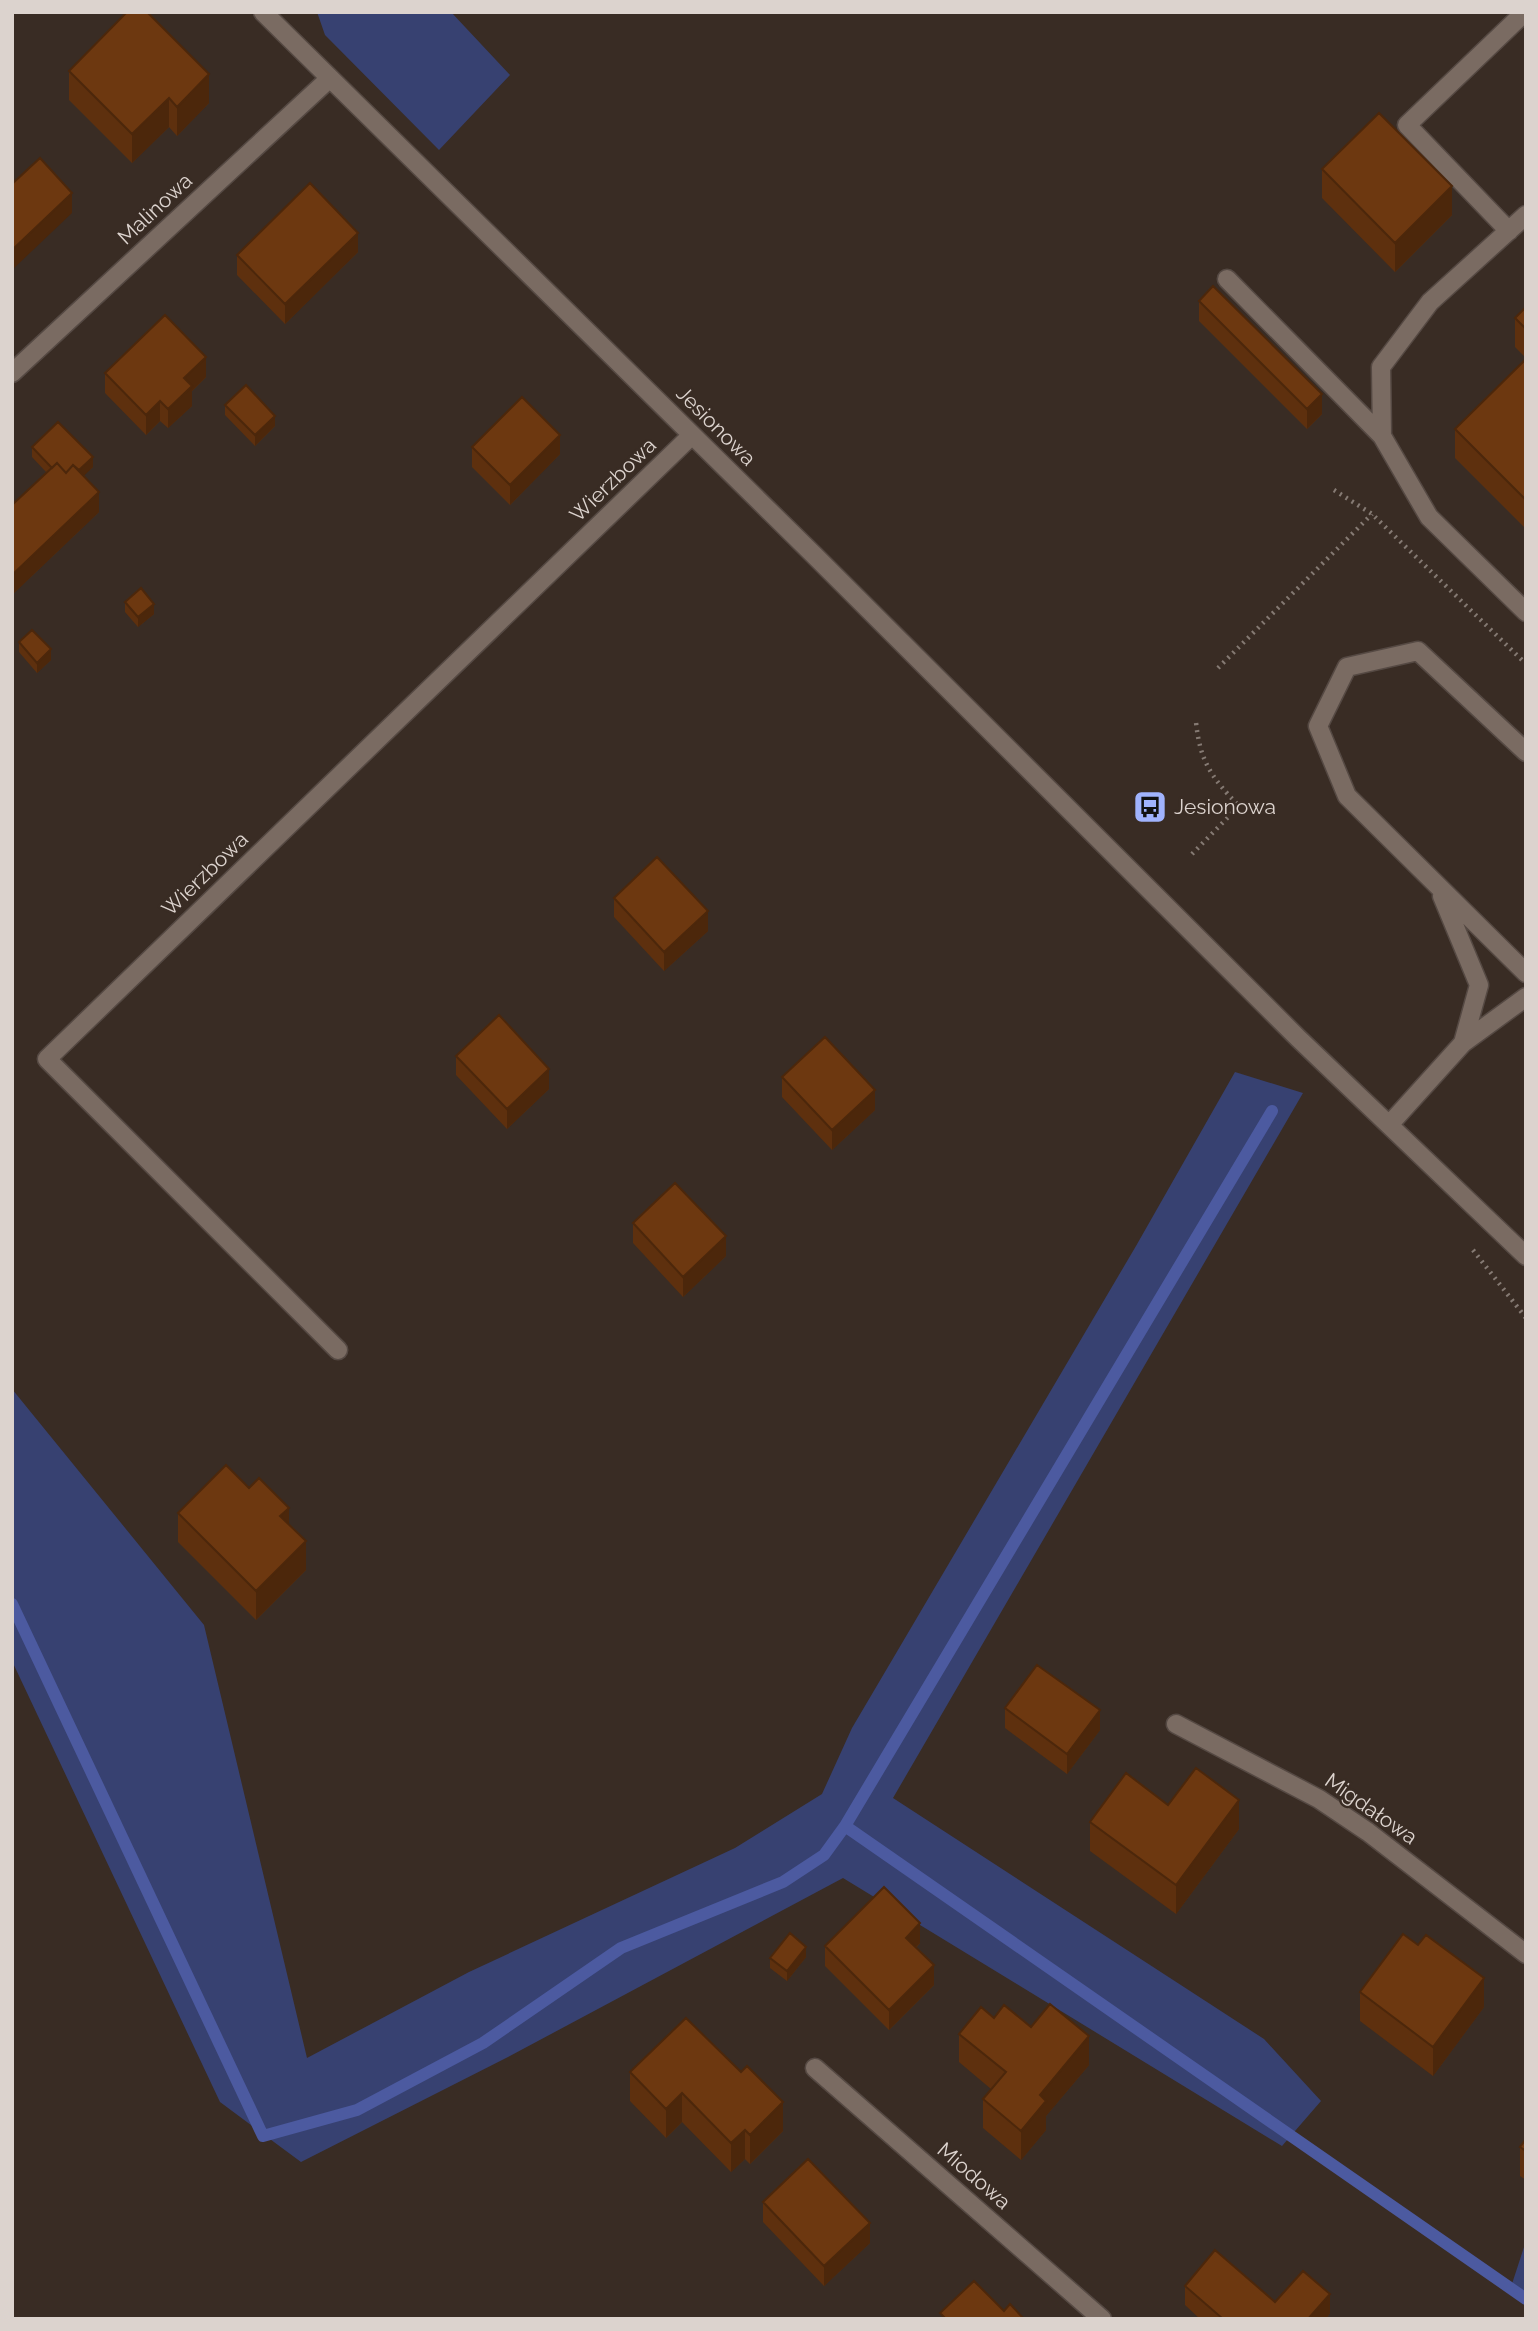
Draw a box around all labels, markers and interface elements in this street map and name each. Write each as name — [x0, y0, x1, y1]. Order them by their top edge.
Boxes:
street label: Malinowa — [112, 168, 197, 249]
street label: Jesionowa — [671, 381, 761, 471]
street label: Wierzbowa — [564, 432, 661, 527]
bus stop icon: Jesionowa — [1131, 788, 1169, 826]
place label: Jesionowa — [1174, 794, 1276, 819]
street label: Wierzbowa — [156, 826, 253, 921]
street label: Migdałowa — [1320, 1768, 1422, 1850]
street label: Miodowa — [933, 2137, 1016, 2214]

